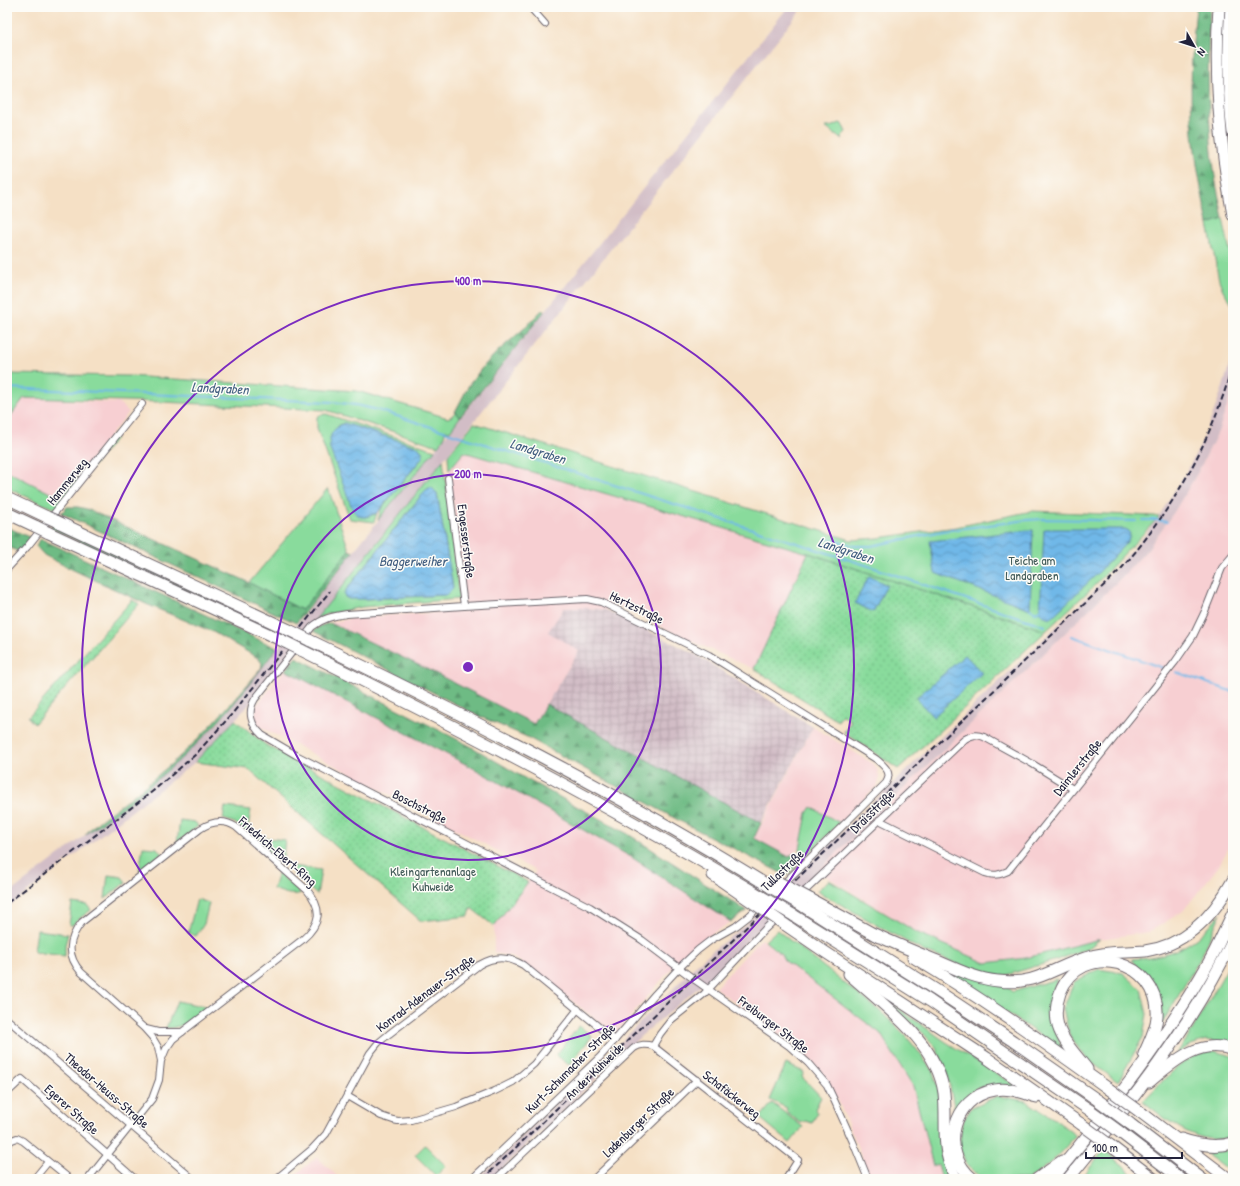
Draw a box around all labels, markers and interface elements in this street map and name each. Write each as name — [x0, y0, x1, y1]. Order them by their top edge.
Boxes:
north arrow — [1174, 26, 1214, 66]
text: N — [1194, 46, 1209, 59]
text: 400 m — [455, 272, 481, 289]
water label: Landgraben — [191, 377, 251, 400]
water label: Landgraben — [508, 433, 570, 469]
street label: Hammerweg — [42, 453, 92, 508]
text: 200 m — [454, 465, 482, 482]
street label: Engesserstraße — [454, 503, 480, 579]
water label: Landgraben — [816, 532, 878, 569]
water label: Baggerweiher — [379, 551, 449, 571]
park label: Teiche am Landgraben — [1005, 551, 1059, 584]
street label: Hertzstraße — [607, 586, 667, 628]
centre of rings — [461, 660, 475, 674]
street label: Daimlerstraße — [1049, 735, 1105, 799]
street label: Boschstraße — [390, 785, 450, 827]
street label: Draisstraße — [846, 785, 898, 837]
street label: Friedrich-Ebert-Ring — [234, 811, 321, 890]
street label: Tullastraße — [756, 845, 808, 895]
park label: Kleingartenanlage Kuhweide — [390, 862, 476, 895]
street label: Konrad-Adenauer-Straße — [372, 950, 478, 1036]
street label: Freiburger Straße — [734, 991, 813, 1057]
street label: Kurt-Schumacher-Straße — [521, 1019, 619, 1117]
street label: An der Kuhweide — [561, 1038, 627, 1104]
street label: Theodor-Heuss-Straße — [61, 1048, 153, 1132]
street label: Schafäckerweg — [699, 1066, 765, 1122]
street label: Egerer Straße — [41, 1080, 103, 1138]
street label: Ladenburger Straße — [598, 1083, 678, 1161]
scale bar — [1086, 1134, 1182, 1160]
text: 100 m — [1092, 1139, 1118, 1156]

